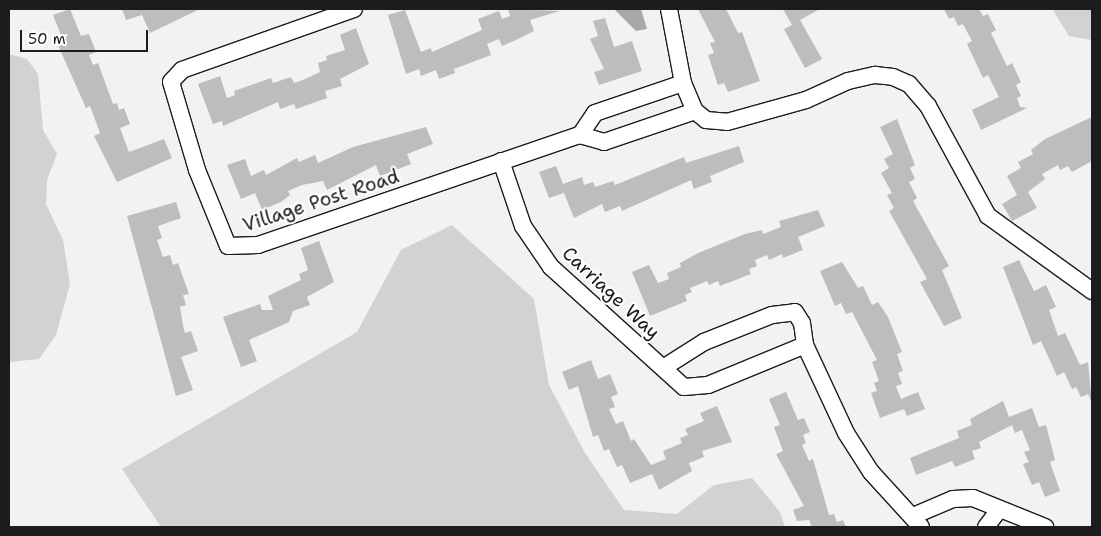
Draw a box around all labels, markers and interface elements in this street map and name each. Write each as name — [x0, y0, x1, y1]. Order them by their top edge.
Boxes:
scale bar — [22, 20, 150, 52]
text: 50 m — [28, 29, 66, 49]
street label: Village Post Road — [240, 165, 402, 237]
street label: Carriage Way — [557, 242, 665, 344]

